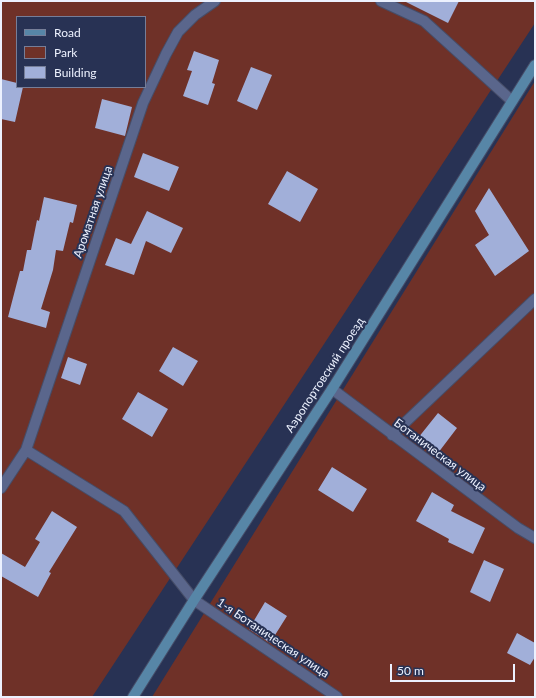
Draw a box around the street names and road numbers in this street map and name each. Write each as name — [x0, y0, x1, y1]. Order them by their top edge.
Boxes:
street label: Ароматная улица — [70, 164, 116, 260]
street label: Аэропортовский проезд — [282, 315, 368, 435]
street label: Ботаническая улица — [391, 416, 489, 494]
street label: 1-я Ботаническая улица — [214, 595, 332, 681]

